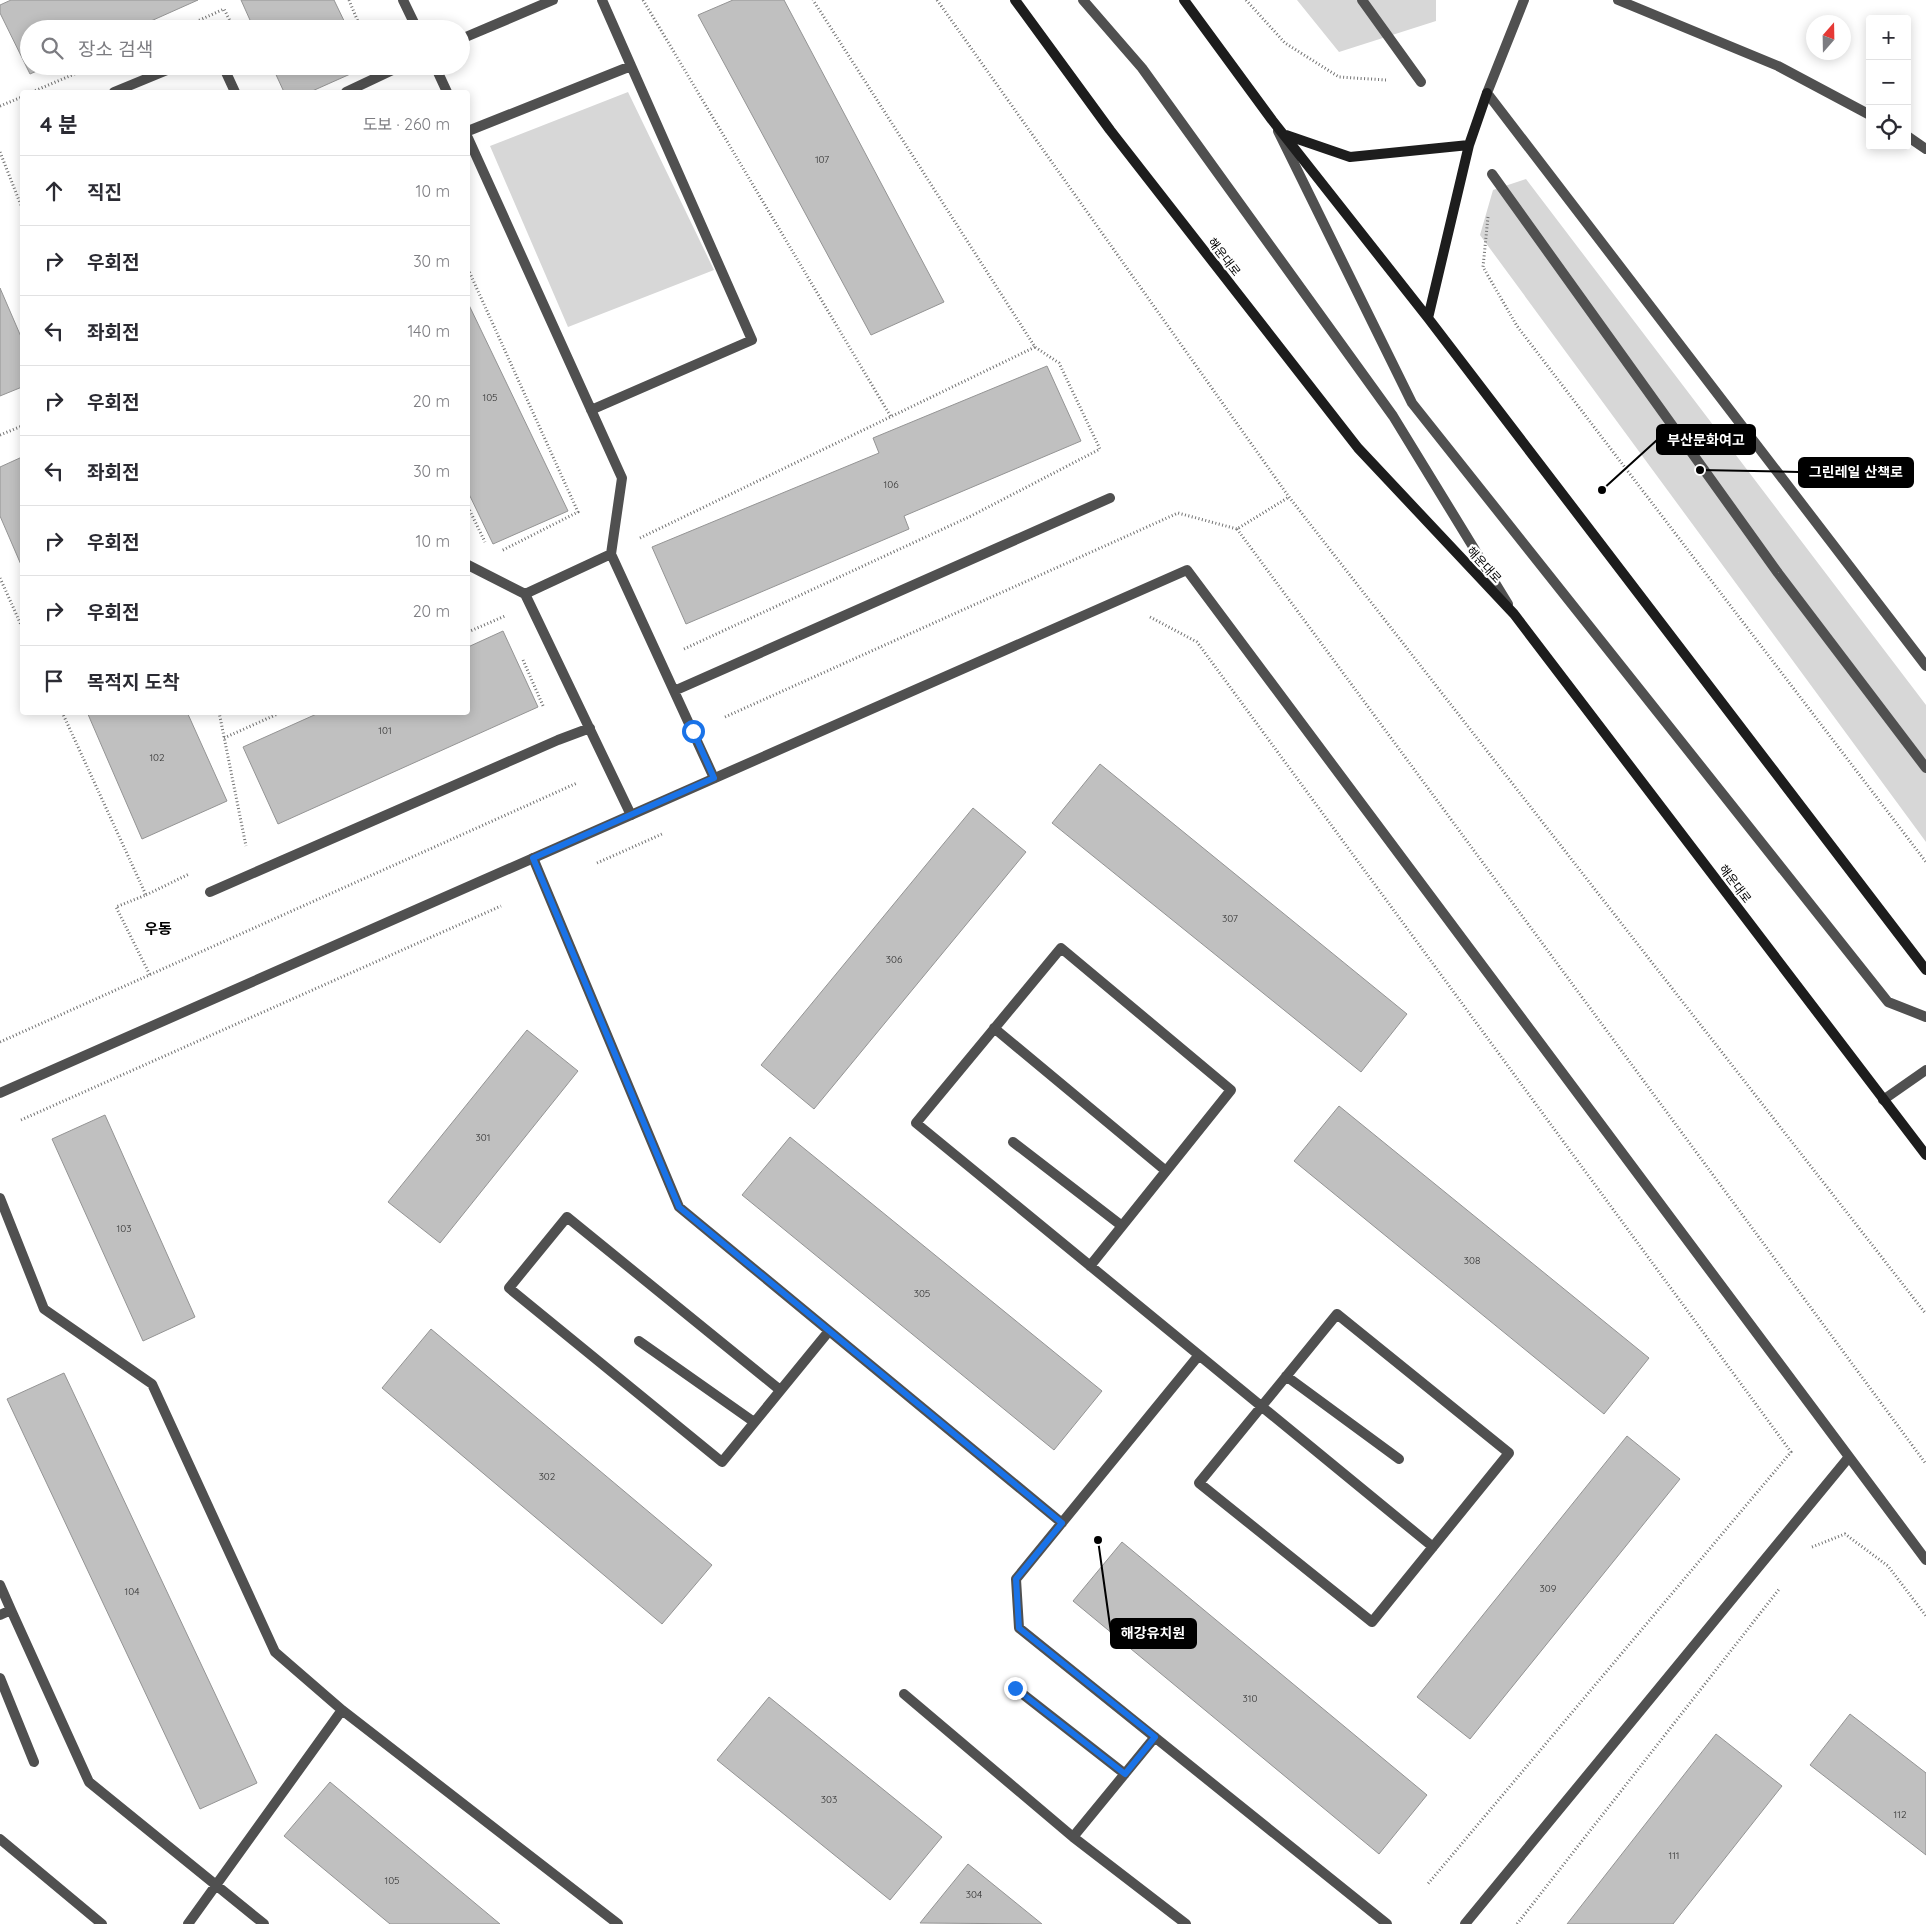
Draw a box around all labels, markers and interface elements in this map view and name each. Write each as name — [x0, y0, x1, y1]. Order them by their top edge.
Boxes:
north arrow — [1806, 15, 1851, 60]
map controls — [1866, 15, 1911, 150]
button: + — [1866, 15, 1911, 60]
search box — [20, 20, 470, 75]
icon: search — [38, 34, 66, 62]
text: 장소 검색 — [78, 37, 153, 61]
button: − — [1866, 60, 1911, 105]
button: locate — [1866, 105, 1911, 150]
text: 4 분 — [40, 111, 78, 137]
text: 도보 · 260 m — [363, 114, 450, 134]
house number: 107 — [815, 153, 829, 166]
icon: ahead — [40, 177, 68, 205]
text: 직진 — [87, 180, 122, 204]
text: 10 m — [416, 181, 450, 201]
street label: 해운대로 — [1205, 235, 1244, 279]
icon: right — [40, 247, 68, 275]
text: 우회전 — [87, 250, 139, 274]
text: 30 m — [413, 251, 450, 271]
icon: left — [40, 317, 68, 345]
text: 좌회전 — [87, 320, 139, 344]
text: 140 m — [407, 321, 450, 341]
icon: right — [40, 387, 68, 415]
text: 우회전 — [87, 390, 139, 414]
text: 20 m — [413, 391, 450, 411]
house number: 105 — [482, 391, 498, 404]
callout: 부산문화여고 — [1657, 425, 1755, 454]
text: 부산문화여고 — [1667, 431, 1745, 449]
icon: left — [40, 457, 68, 485]
callout: 그린레일 산책로 — [1799, 458, 1913, 487]
text: 좌회전 — [87, 460, 139, 484]
text: 30 m — [413, 461, 450, 481]
text: 그린레일 산책로 — [1809, 463, 1903, 481]
house number: 106 — [883, 478, 899, 491]
icon: right — [40, 527, 68, 555]
text: 우회전 — [87, 530, 139, 554]
text: 10 m — [416, 531, 450, 551]
street label: 해운대로 — [1464, 543, 1505, 586]
icon: right — [40, 597, 68, 625]
text: 우회전 — [87, 600, 139, 624]
text: 20 m — [413, 601, 450, 621]
icon: arrive — [40, 667, 68, 695]
text: 목적지 도착 — [87, 670, 180, 694]
route start — [682, 720, 705, 743]
house number: 101 — [378, 724, 392, 737]
house number: 102 — [149, 751, 165, 764]
street label: 해운대로 — [1716, 862, 1755, 906]
house number: 307 — [1222, 912, 1238, 925]
district label: 우동 — [144, 919, 172, 938]
house number: 306 — [886, 953, 903, 966]
house number: 301 — [476, 1131, 490, 1144]
house number: 103 — [117, 1222, 131, 1235]
house number: 308 — [1464, 1254, 1480, 1267]
house number: 305 — [914, 1287, 930, 1300]
house number: 302 — [539, 1470, 556, 1483]
house number: 309 — [1540, 1582, 1557, 1595]
house number: 104 — [125, 1585, 139, 1598]
callout: 해강유치원 — [1111, 1619, 1196, 1648]
text: 해강유치원 — [1121, 1624, 1185, 1642]
route end — [1004, 1677, 1027, 1700]
house number: 310 — [1243, 1692, 1257, 1705]
house number: 303 — [821, 1793, 837, 1806]
house number: 112 — [1894, 1808, 1907, 1821]
house number: 111 — [1668, 1849, 1680, 1862]
house number: 105 — [384, 1874, 400, 1887]
house number: 304 — [966, 1888, 982, 1901]

